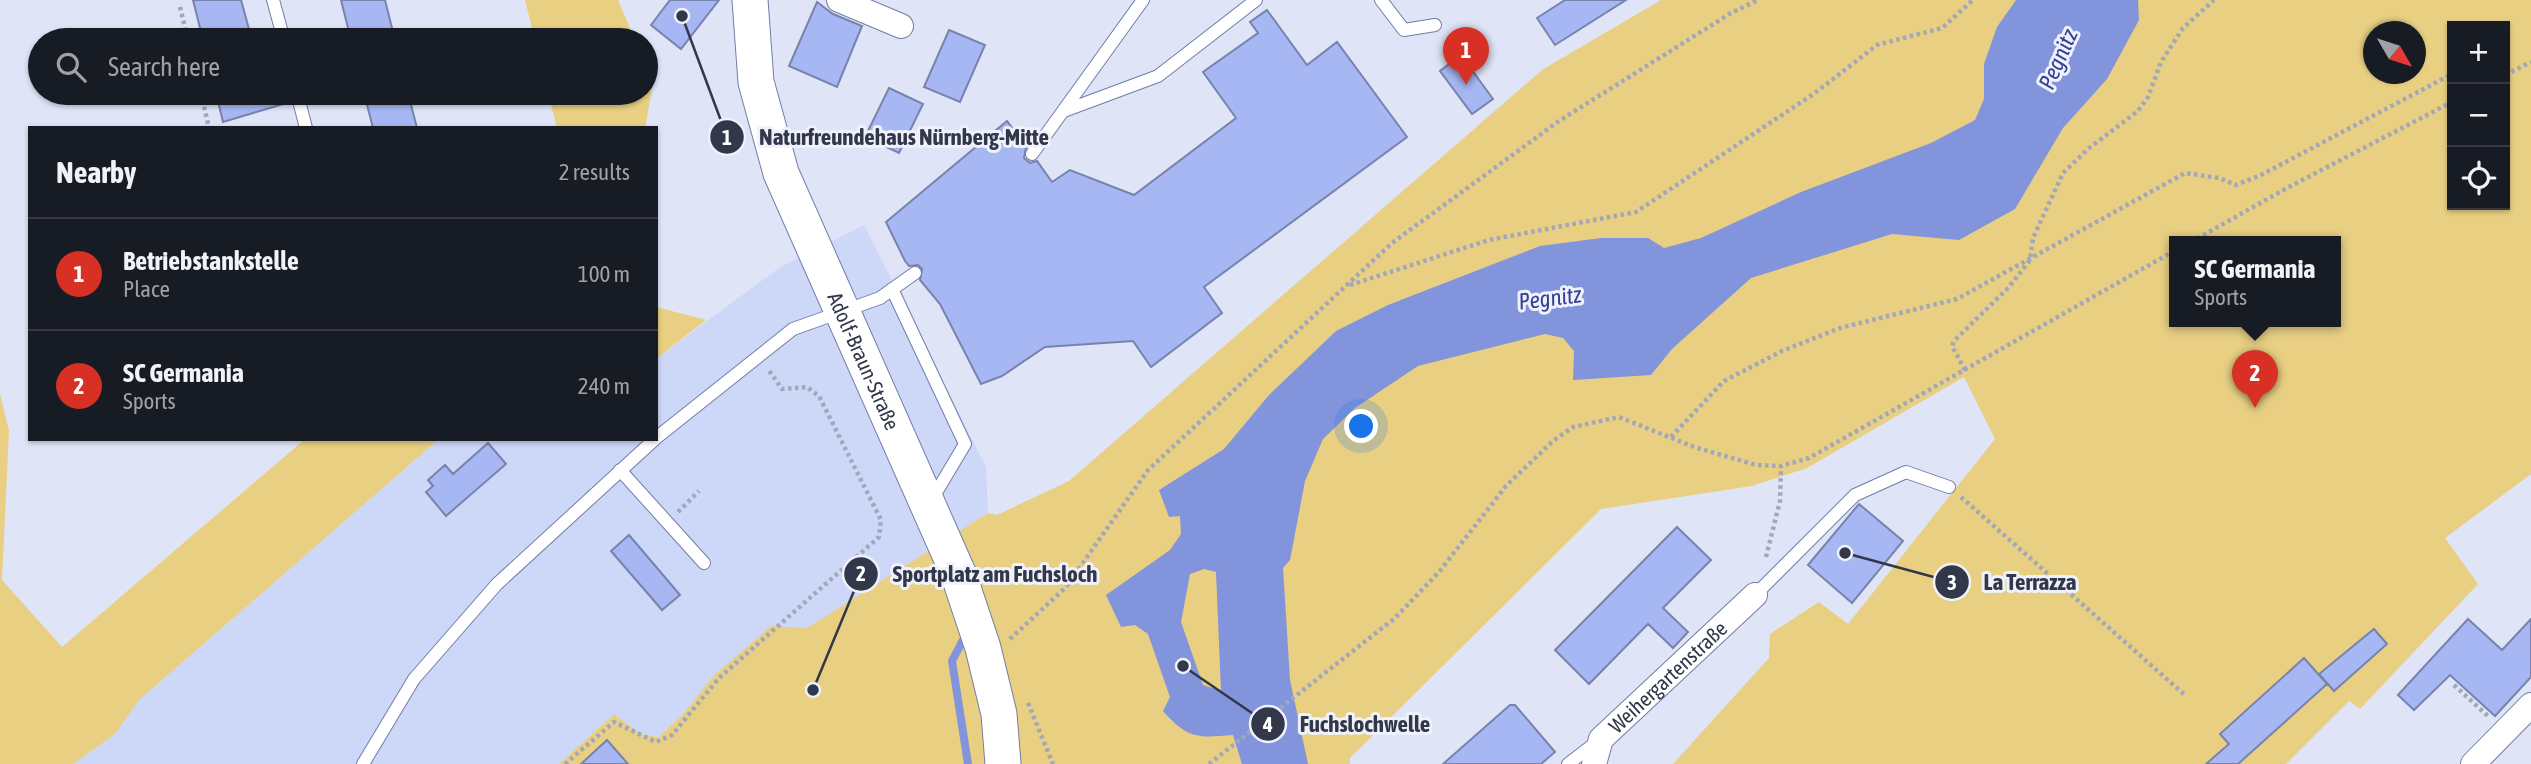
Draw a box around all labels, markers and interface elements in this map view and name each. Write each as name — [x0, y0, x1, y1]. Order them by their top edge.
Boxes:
north arrow — [2363, 21, 2426, 84]
map controls — [2447, 21, 2510, 210]
button: + — [2447, 21, 2510, 84]
water label: Pegnitz — [2033, 24, 2083, 93]
pin: 1 — [1443, 27, 1489, 85]
search box — [28, 28, 658, 105]
icon: search — [52, 48, 90, 86]
text: Search here — [108, 52, 220, 82]
button: − — [2447, 84, 2510, 147]
callout: Naturfreundehaus Nürnberg-Mitte — [710, 115, 1063, 159]
text: Naturfreundehaus Nürnberg-Mitte — [759, 124, 1049, 150]
text: 1 — [722, 125, 732, 149]
button: locate — [2447, 147, 2510, 210]
text: Nearby — [56, 155, 136, 189]
text: 2 results — [559, 159, 630, 185]
popup — [2169, 236, 2341, 327]
text: Betriebstankstelle — [123, 246, 299, 276]
text: SC Germania — [2195, 254, 2315, 284]
text: 1 — [74, 261, 84, 287]
text: 100 m — [578, 261, 630, 287]
text: Place — [123, 276, 170, 302]
water label: Pegnitz — [1517, 281, 1584, 315]
text: Sports — [2195, 284, 2247, 310]
street label: Adolf-Braun-Straße — [823, 288, 905, 433]
pin: 2 — [2232, 350, 2278, 408]
text: SC Germania — [123, 358, 244, 388]
text: 2 — [74, 373, 84, 399]
text: 240 m — [578, 373, 630, 399]
text: Sports — [123, 388, 176, 414]
your location — [1344, 409, 1378, 443]
callout: Sportplatz am Fuchsloch — [844, 552, 1112, 596]
callout: La Terrazza — [1935, 560, 2091, 604]
text: 2 — [856, 561, 866, 585]
text: Sportplatz am Fuchsloch — [893, 561, 1097, 587]
text: La Terrazza — [1984, 569, 2077, 595]
text: 3 — [1947, 570, 1957, 594]
street label: Weihergartenstraße — [1604, 616, 1731, 738]
callout: Fuchslochwelle — [1250, 702, 1444, 746]
text: Fuchslochwelle — [1300, 711, 1430, 737]
text: 4 — [1262, 712, 1273, 736]

